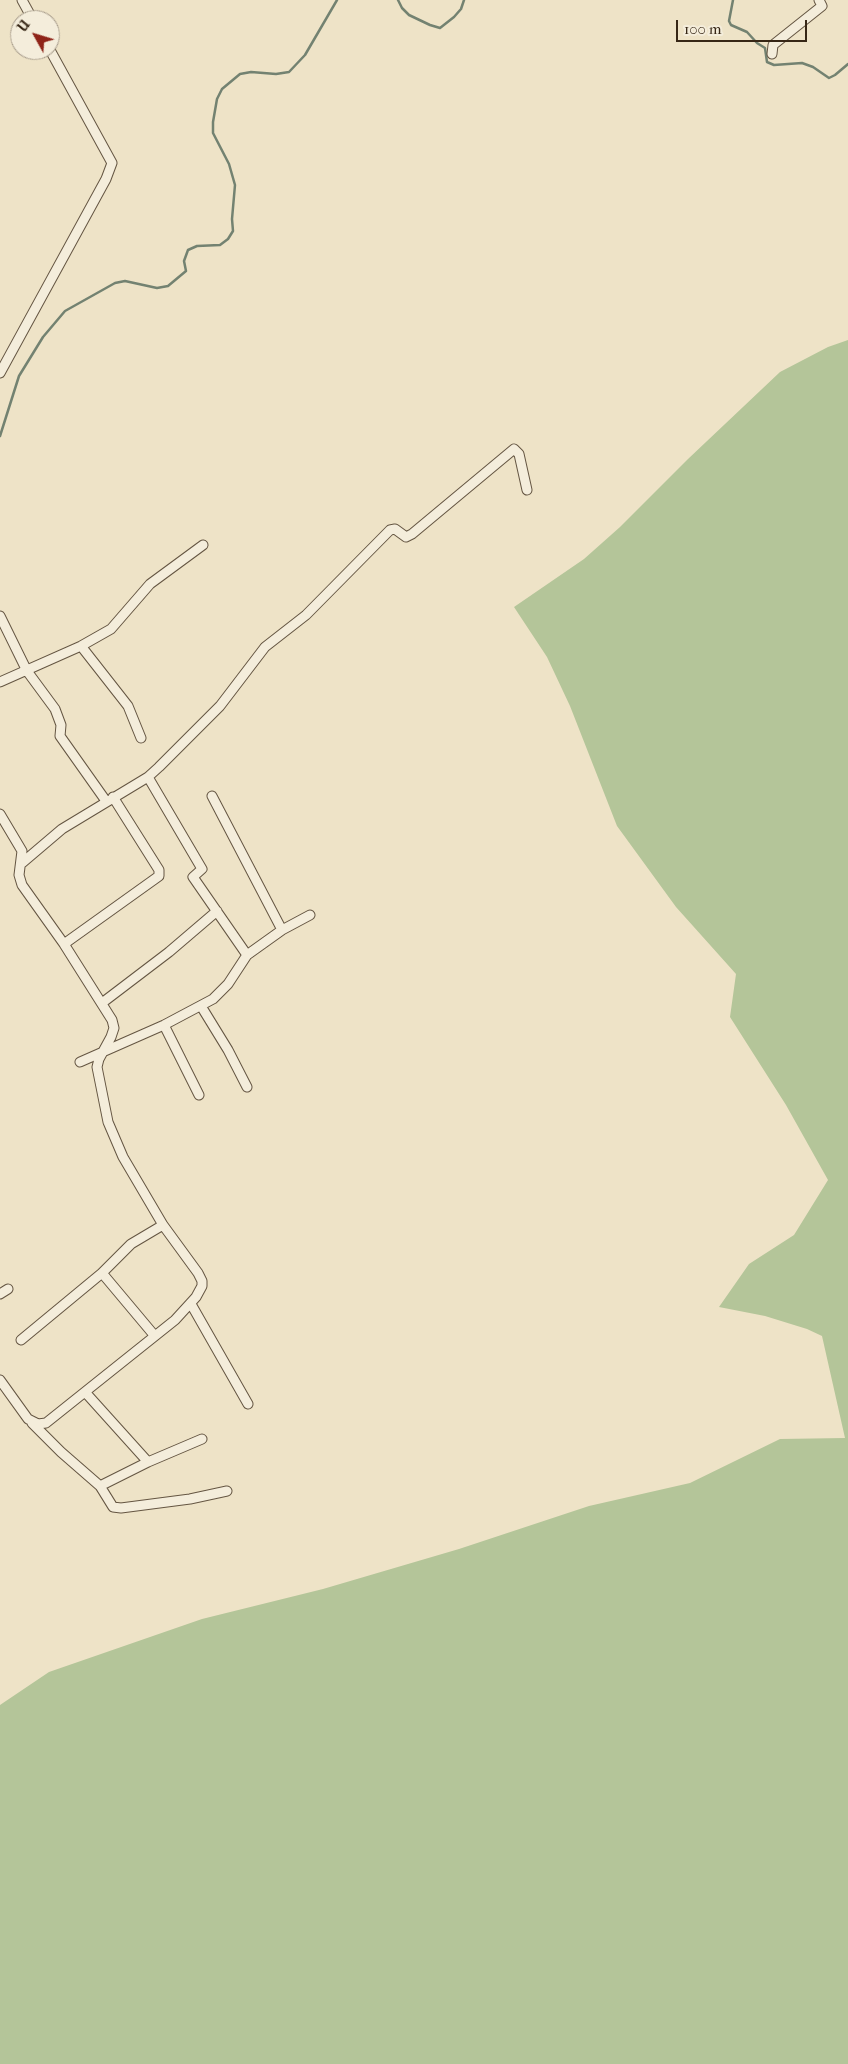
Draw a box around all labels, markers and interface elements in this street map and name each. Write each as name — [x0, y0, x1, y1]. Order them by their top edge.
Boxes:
north arrow — [10, 10, 60, 60]
scale bar — [678, 10, 809, 42]
text: U — [14, 16, 34, 35]
text: 100 m — [684, 20, 722, 38]

